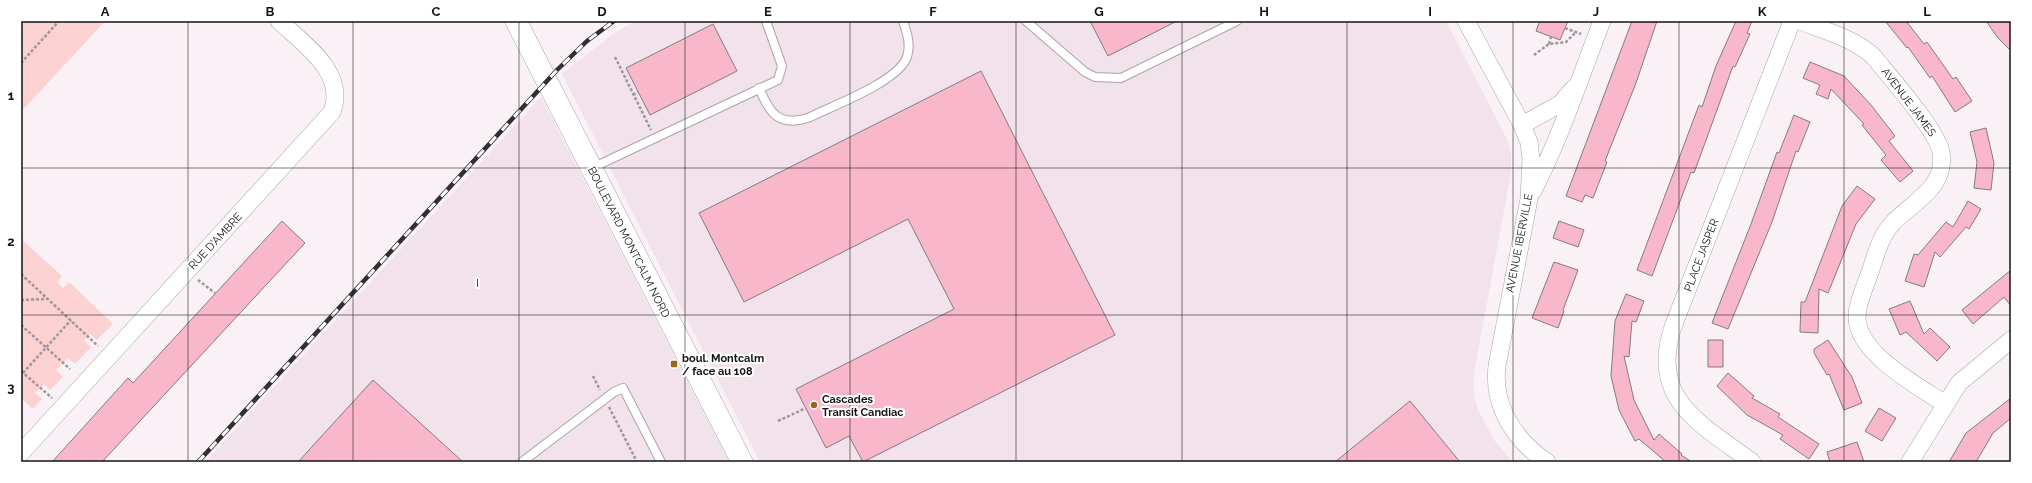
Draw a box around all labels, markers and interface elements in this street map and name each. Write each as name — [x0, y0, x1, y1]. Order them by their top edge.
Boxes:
text: A — [101, 4, 110, 19]
text: B — [266, 4, 275, 19]
text: C — [432, 4, 441, 19]
text: D — [597, 4, 607, 19]
text: E — [764, 4, 772, 19]
text: F — [929, 4, 937, 19]
text: G — [1094, 4, 1104, 19]
text: H — [1259, 4, 1269, 19]
text: I — [1428, 4, 1432, 19]
text: J — [1593, 4, 1599, 19]
text: K — [1758, 4, 1767, 19]
text: L — [1923, 4, 1931, 19]
street label: AVENUE JAMES — [1879, 65, 1939, 139]
text: 1 — [8, 88, 15, 103]
street label: BOULEVARD MONTCALM NORD — [585, 165, 672, 320]
street label: AVENUE IBERVILLE — [1504, 192, 1536, 294]
street label: RUE D'AMBRE — [186, 210, 245, 272]
street label: PLACE JASPER — [1682, 217, 1721, 293]
text: 2 — [7, 234, 15, 249]
district label: I — [476, 276, 480, 290]
place label: boul. Montcalm / face au 108 — [682, 352, 764, 378]
marker: boul. Montcalm / face au 108 — [669, 359, 679, 369]
text: 3 — [7, 380, 15, 395]
place label: Cascades Transit Candiac — [822, 393, 903, 419]
marker: Cascades Transit Candiac — [809, 400, 819, 410]

